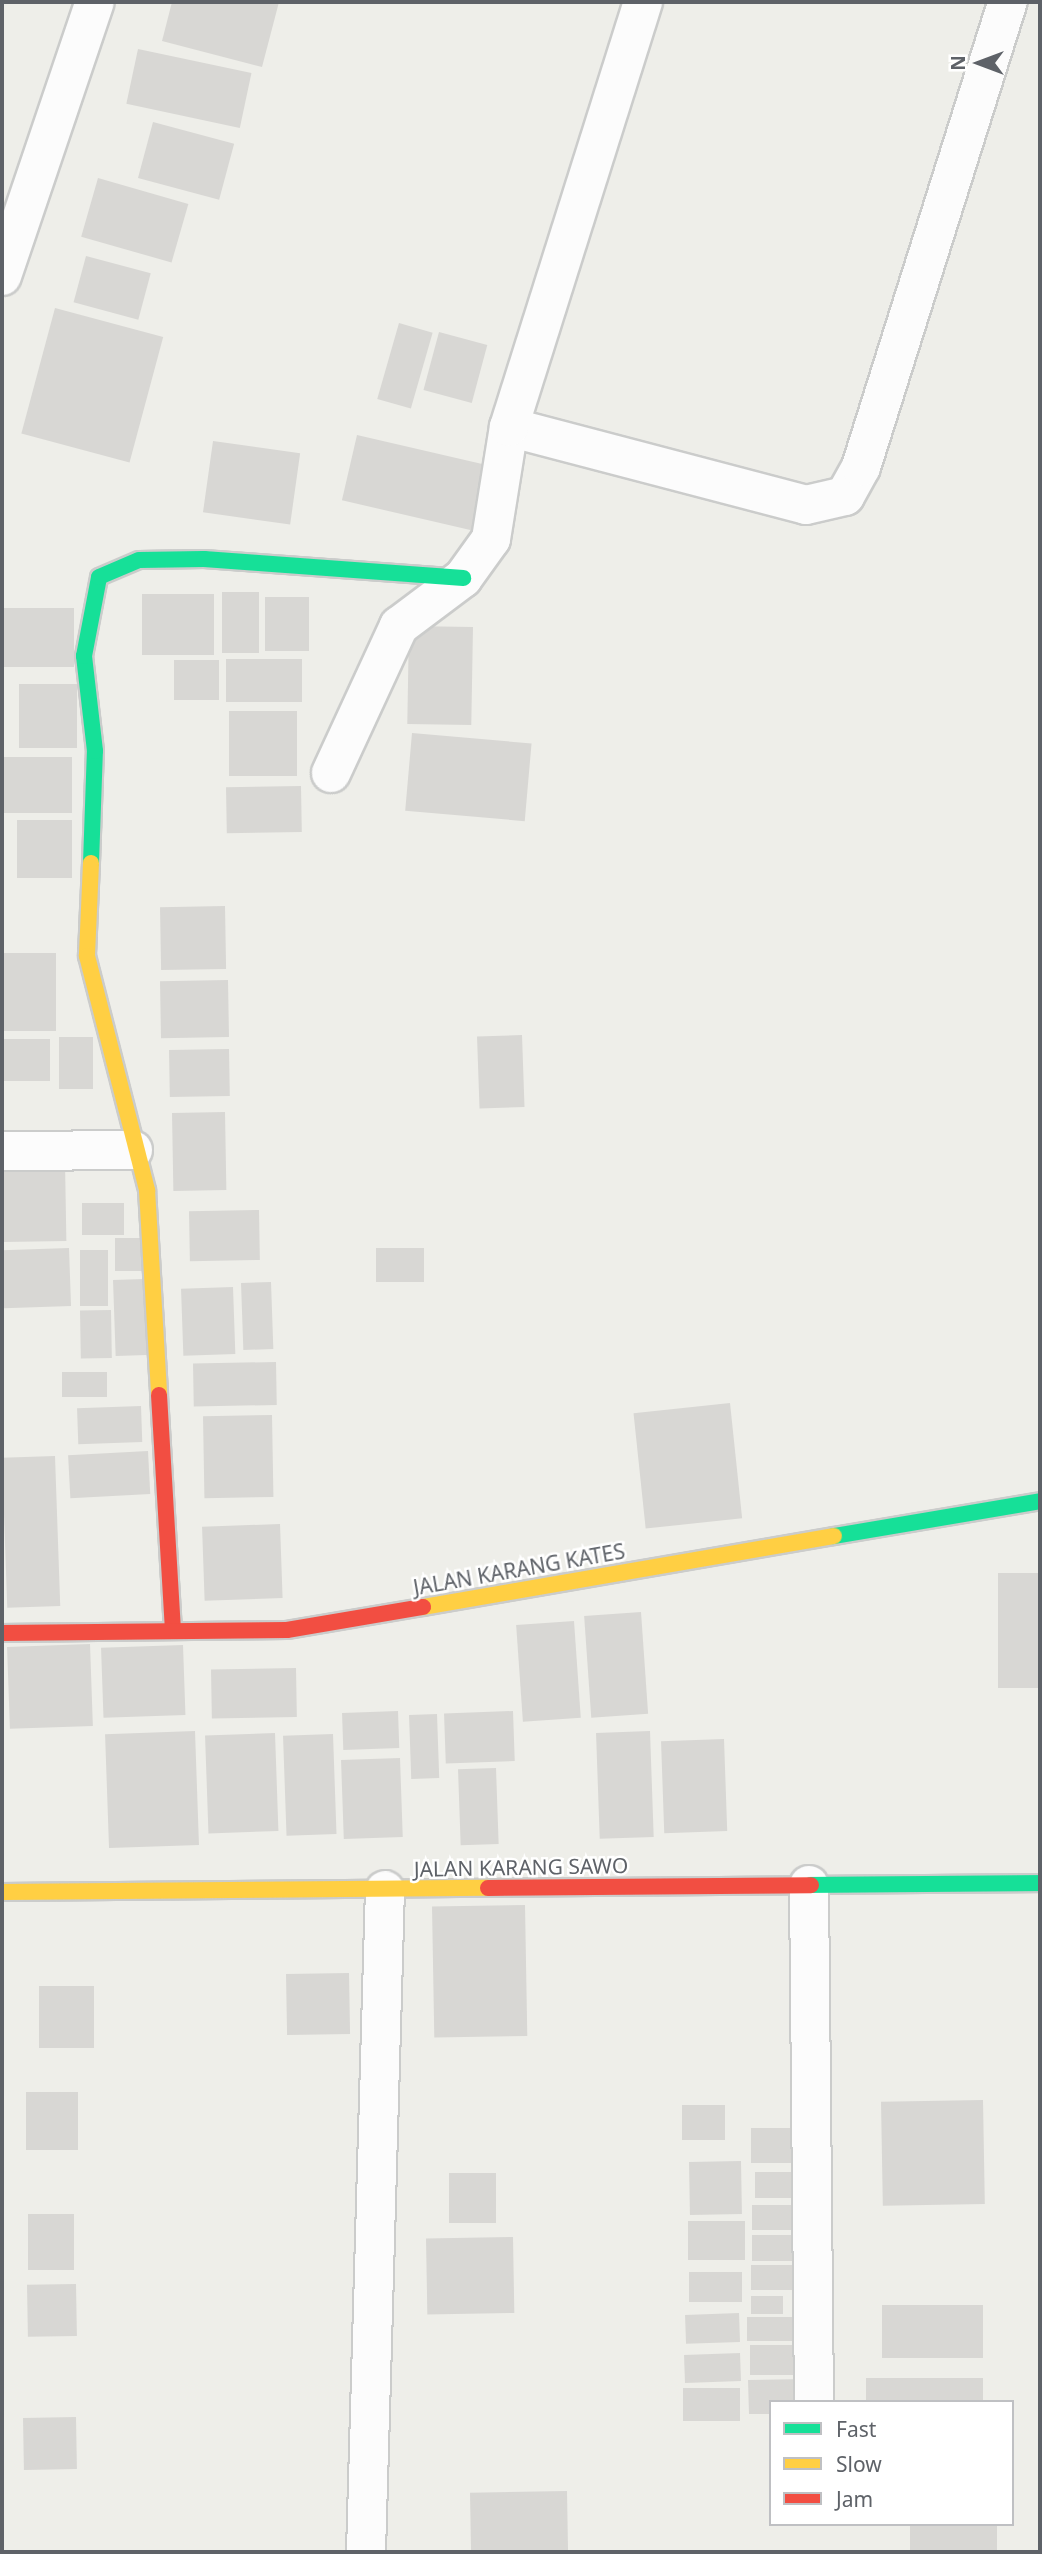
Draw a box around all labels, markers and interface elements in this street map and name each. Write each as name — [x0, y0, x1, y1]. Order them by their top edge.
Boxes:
north arrow — [944, 28, 1014, 98]
text: N — [945, 55, 971, 71]
street label: JALAN KARANG KATES — [411, 1538, 627, 1600]
street label: JALAN KARANG SAWO — [414, 1853, 628, 1881]
legend — [769, 2400, 1014, 2526]
text: Fast — [836, 2415, 876, 2443]
text: Slow — [836, 2450, 882, 2478]
text: Jam — [836, 2485, 873, 2513]

